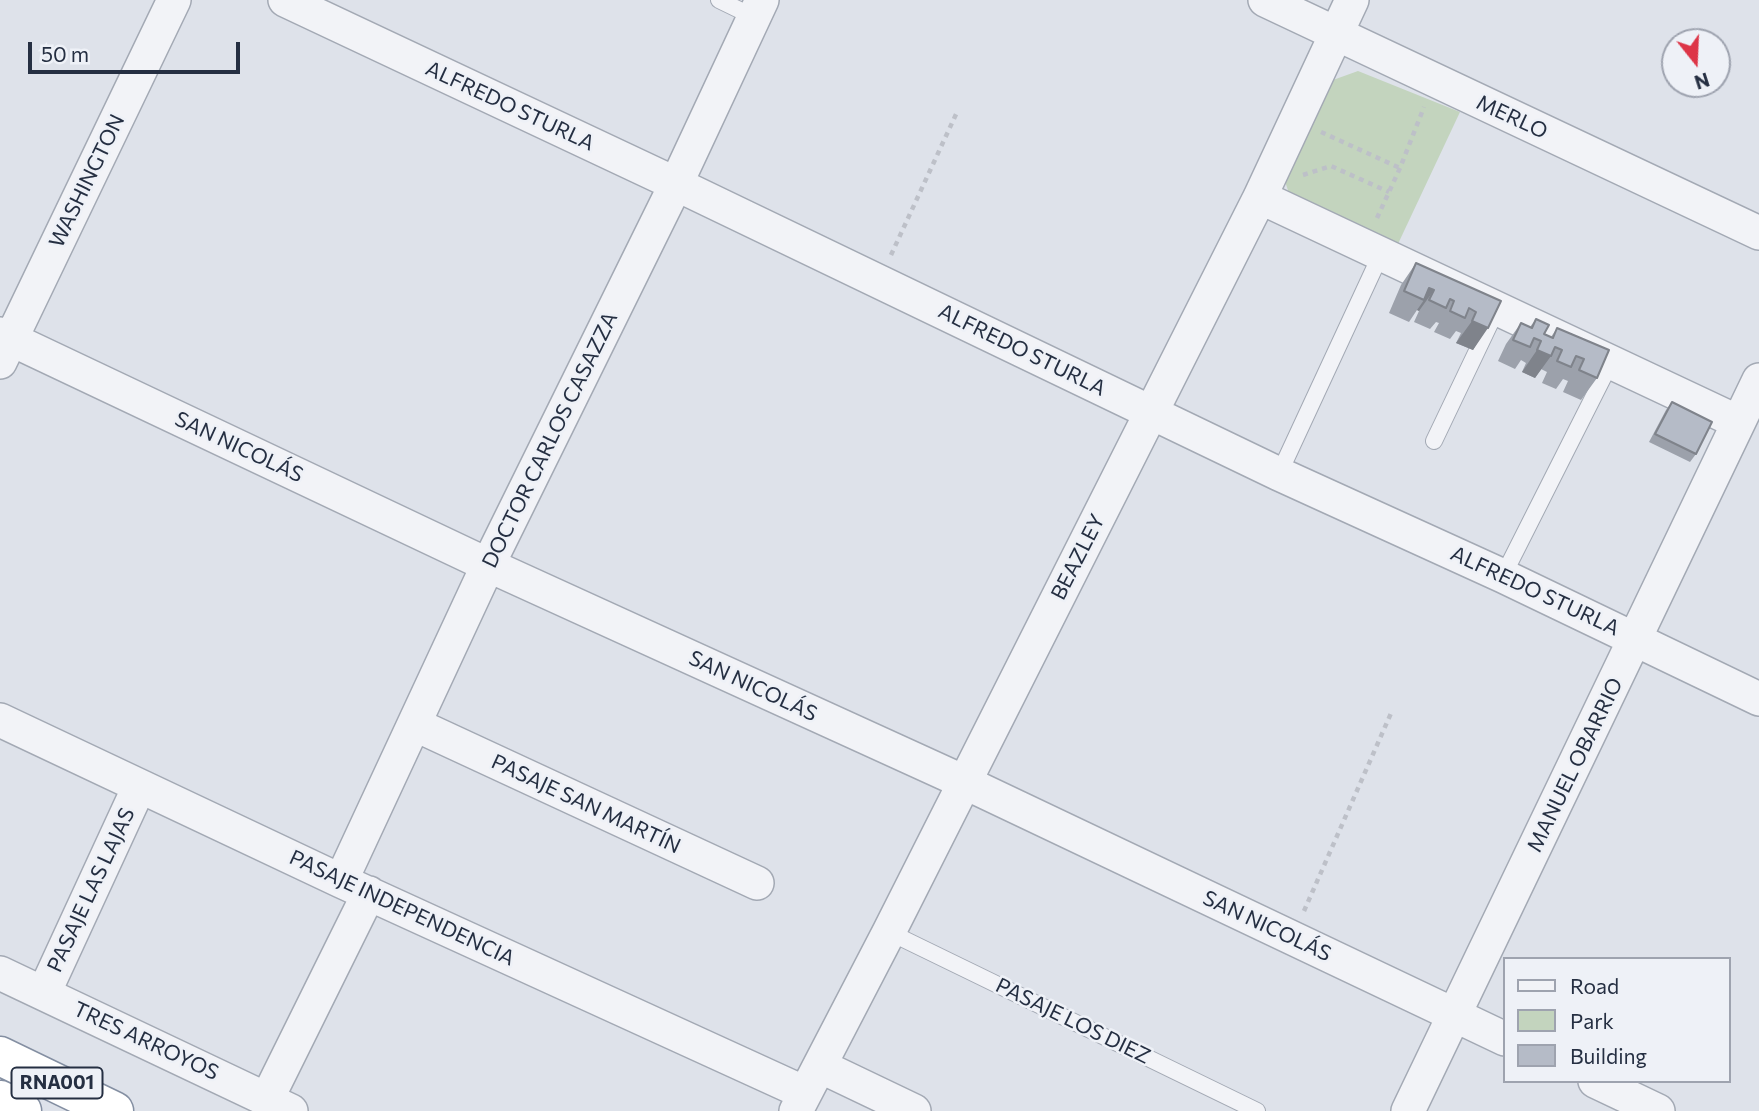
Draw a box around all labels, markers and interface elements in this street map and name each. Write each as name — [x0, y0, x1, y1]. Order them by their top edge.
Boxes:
scale bar — [32, 28, 243, 72]
north arrow — [1661, 28, 1731, 98]
text: 50 m — [41, 41, 89, 66]
street label: ALFREDO STURLA — [422, 56, 598, 156]
text: N — [1692, 68, 1712, 95]
street label: MERLO — [1472, 90, 1552, 144]
street label: WASHINGTON — [44, 110, 130, 252]
street label: ALFREDO STURLA — [934, 299, 1110, 401]
street label: DOCTOR CARLOS CASAZZA — [477, 308, 623, 572]
street label: SAN NICOLÁS — [171, 406, 307, 488]
street label: BEAZLEY — [1046, 510, 1110, 604]
street label: ALFREDO STURLA — [1447, 541, 1623, 641]
street label: SAN NICOLÁS — [685, 645, 821, 727]
street label: MANUEL OBARRIO — [1522, 674, 1628, 856]
street label: PASAJE SAN MARTÍN — [487, 749, 685, 859]
street label: PASAJE LAS LAJAS — [42, 804, 140, 976]
street label: PASAJE INDEPENDENCIA — [285, 845, 519, 971]
street label: SAN NICOLÁS — [1199, 885, 1335, 967]
legend — [1504, 957, 1731, 1083]
street label: PASAJE LOS DIEZ — [992, 973, 1154, 1069]
text: Road — [1570, 973, 1619, 998]
street label: TRES ARROYOS — [69, 996, 223, 1086]
text: Park — [1570, 1008, 1614, 1033]
text: Building — [1570, 1043, 1647, 1068]
road number: RNA001 — [11, 1068, 102, 1098]

